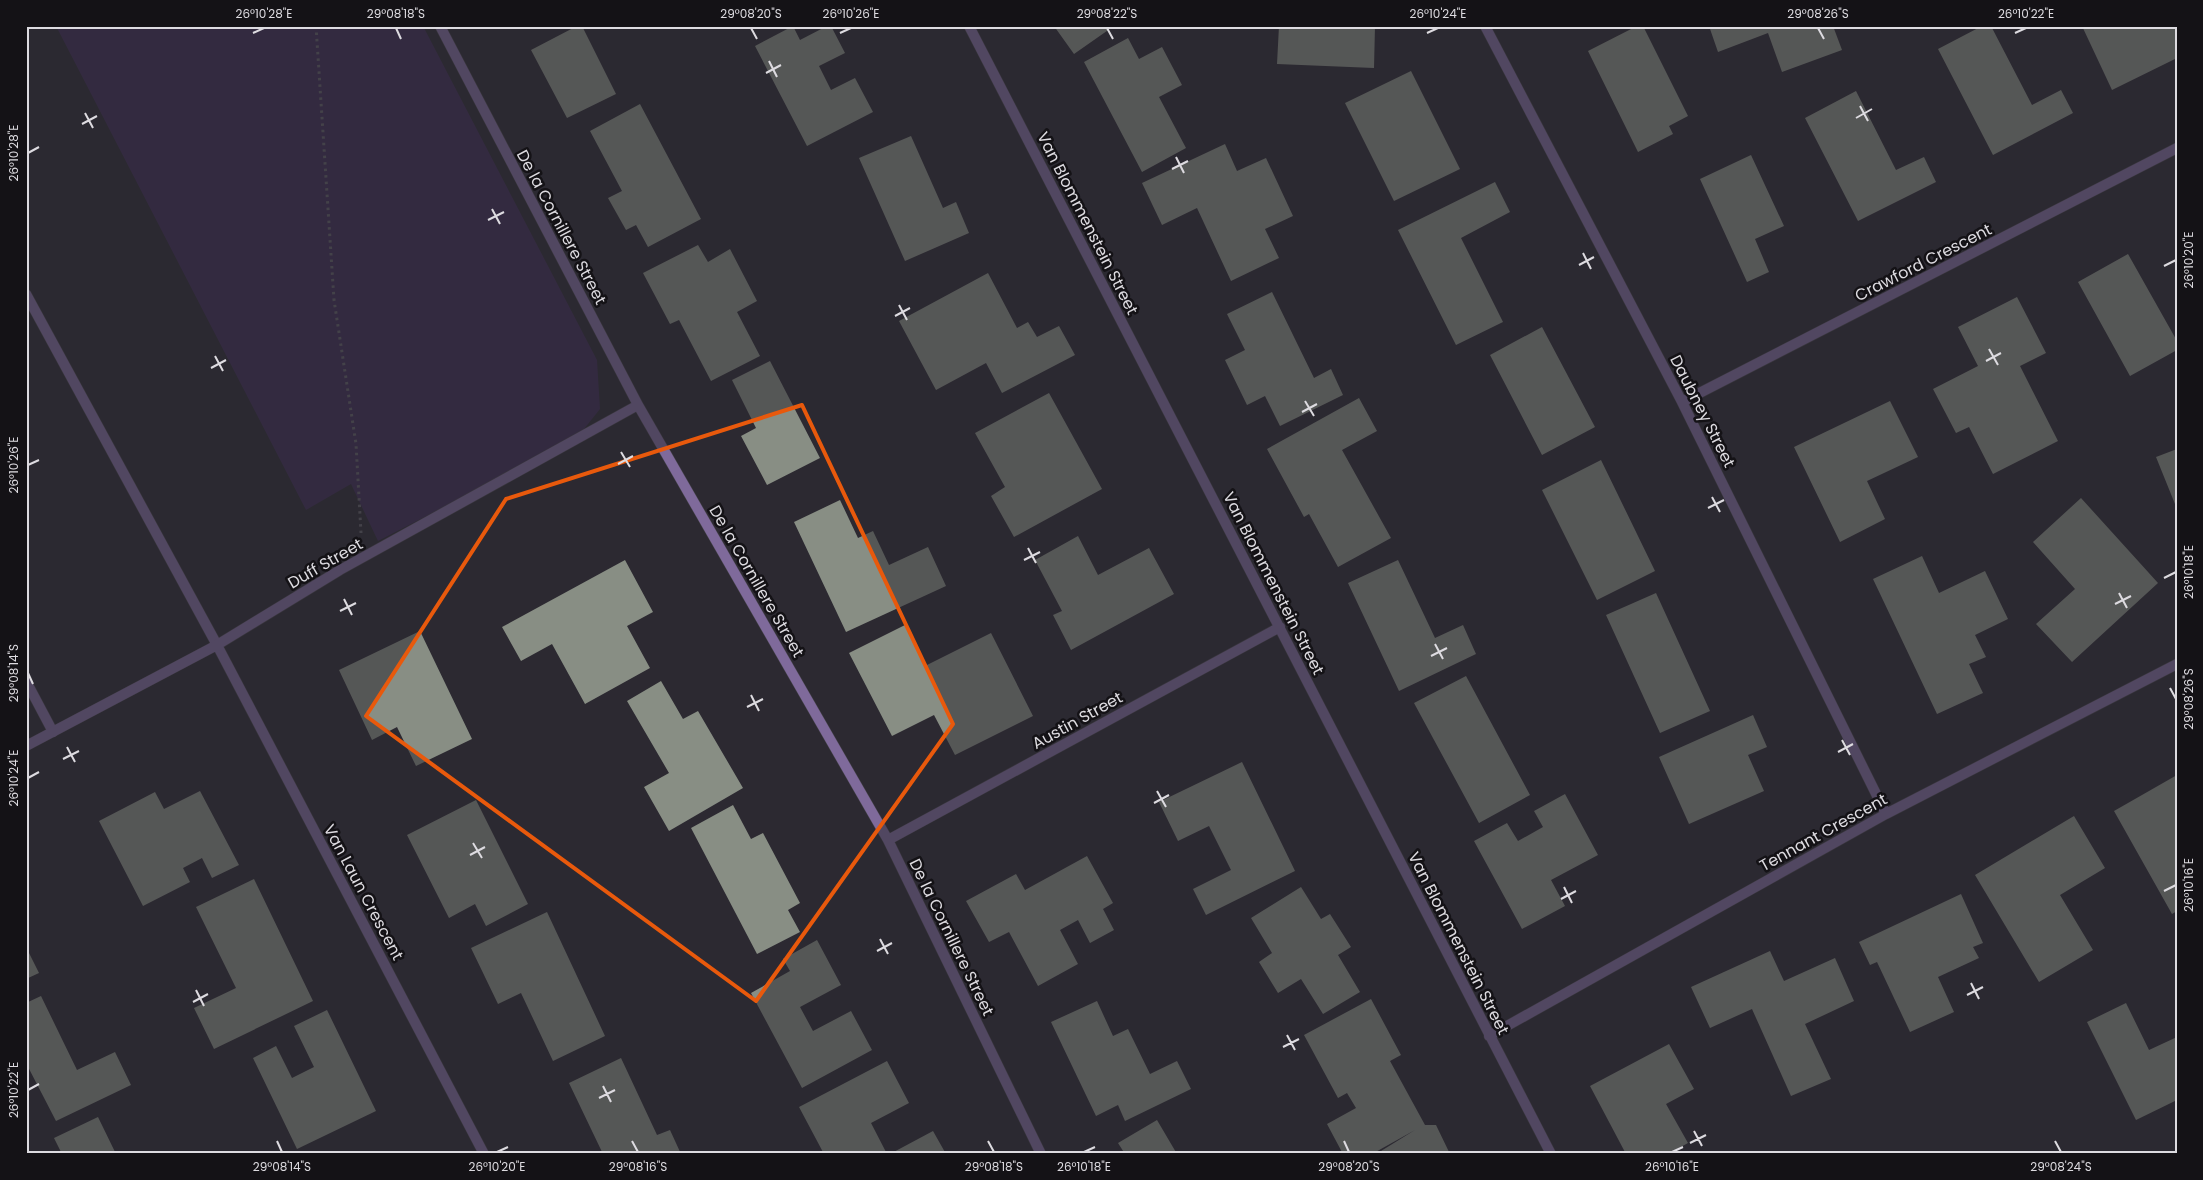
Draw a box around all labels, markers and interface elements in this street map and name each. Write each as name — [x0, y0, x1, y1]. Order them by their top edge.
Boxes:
text: 26°10'28"E — [236, 5, 292, 22]
text: 29°08'18"S — [367, 5, 425, 22]
text: 29°08'20"S — [720, 5, 782, 22]
text: 26°10'26"E — [823, 5, 879, 22]
text: 29°08'22"S — [1077, 5, 1137, 22]
text: 26°10'24"E — [1410, 5, 1466, 22]
text: 29°08'26"S — [1787, 5, 1849, 22]
text: 26°10'22"E — [1998, 5, 2054, 22]
text: 26°10'28"E — [5, 125, 22, 181]
street label: Van Blommenstein Street — [1031, 128, 1144, 319]
street label: De la Cornillere Street — [511, 146, 612, 309]
street label: Crawford Crescent — [1851, 218, 1996, 307]
text: 26°10'20"E — [2180, 232, 2197, 288]
street label: Daubney Street — [1664, 351, 1741, 472]
text: 26°10'26"E — [5, 437, 22, 493]
street label: Van Blommenstein Street — [1217, 488, 1330, 679]
street label: De la Cornillere Street — [704, 501, 810, 662]
street label: Duff Street — [283, 533, 367, 594]
text: 26°10'18"E — [2180, 545, 2197, 599]
text: 29°08'14"S — [5, 644, 22, 702]
text: 29°08'26"S — [2180, 668, 2197, 730]
street label: Austin Street — [1028, 686, 1127, 755]
text: 26°10'24"E — [5, 750, 22, 806]
street label: Tennant Crescent — [1755, 788, 1891, 877]
street label: Van Laun Crescent — [318, 820, 409, 964]
street label: Van Blommenstein Street — [1402, 848, 1515, 1039]
street label: De la Cornillere Street — [903, 855, 1000, 1020]
text: 26°10'16"E — [2180, 858, 2197, 912]
text: 26°10'22"E — [5, 1062, 22, 1118]
text: 29°08'14"S — [253, 1158, 311, 1175]
text: 26°10'20"E — [469, 1158, 525, 1175]
text: 29°08'16"S — [609, 1158, 667, 1175]
text: 29°08'18"S — [965, 1158, 1023, 1175]
text: 26°10'18"E — [1057, 1158, 1111, 1175]
text: 29°08'20"S — [1318, 1158, 1380, 1175]
text: 26°10'16"E — [1645, 1158, 1699, 1175]
text: 29°08'24"S — [2030, 1158, 2092, 1175]

